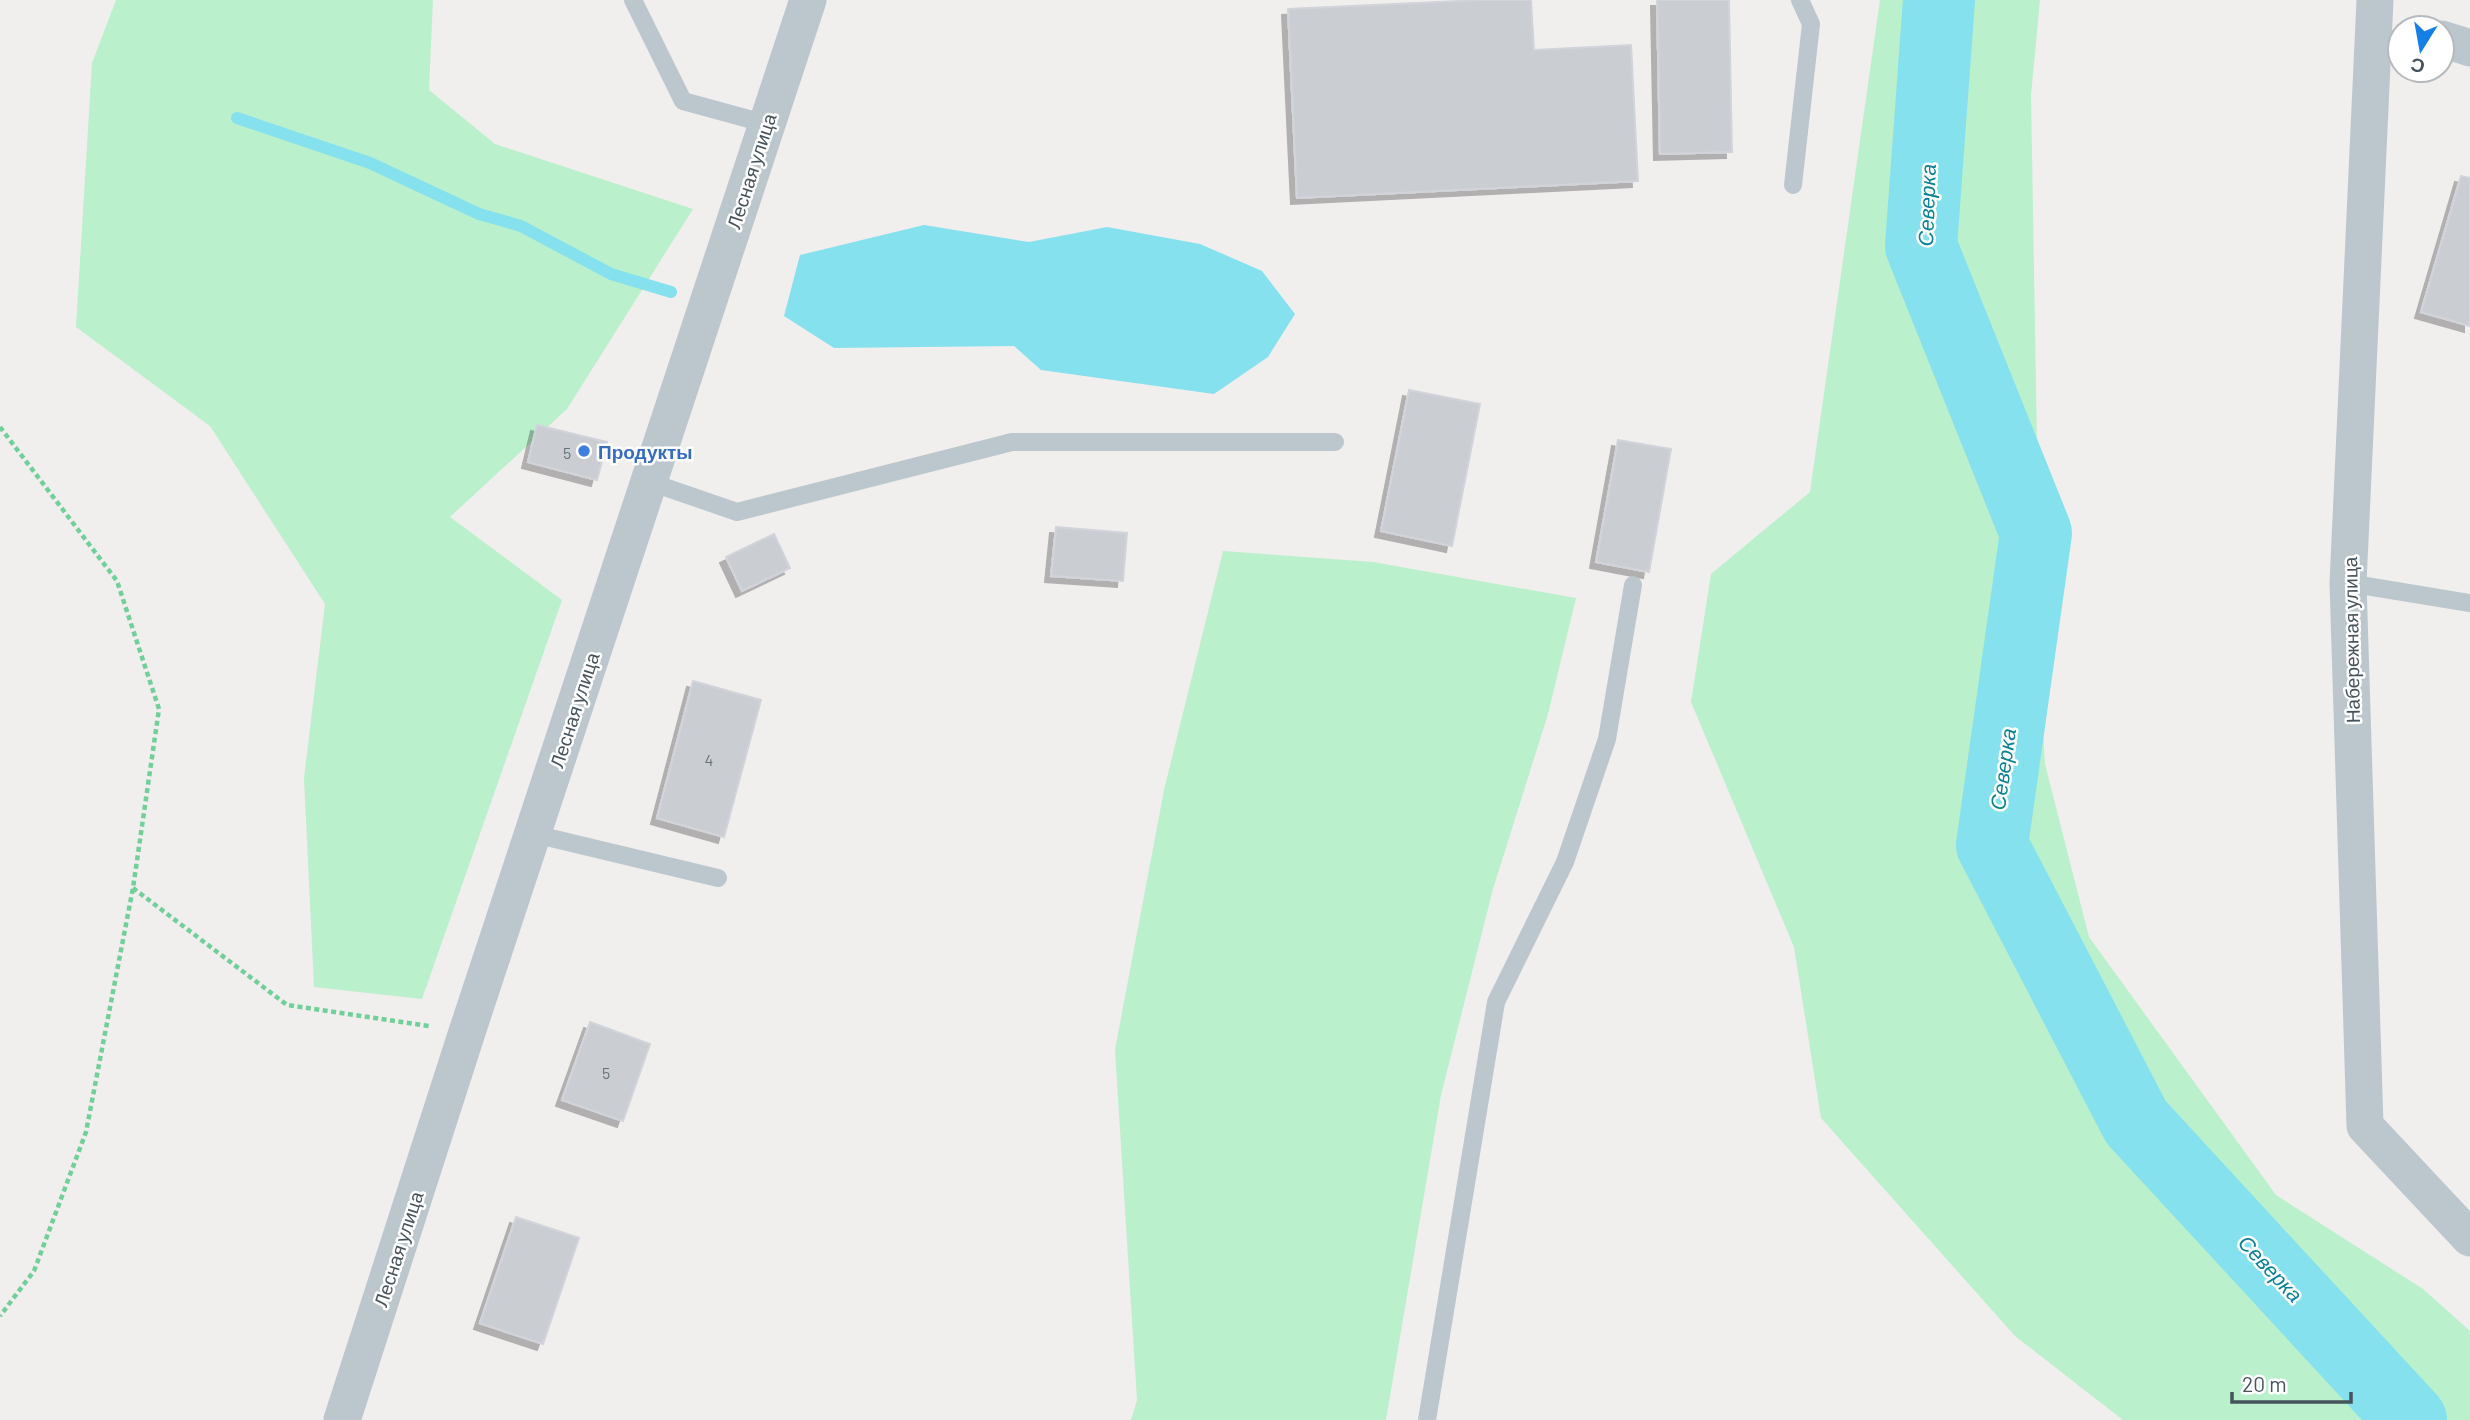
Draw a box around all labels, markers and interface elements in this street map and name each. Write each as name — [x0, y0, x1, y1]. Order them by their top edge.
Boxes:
north arrow — [2386, 14, 2456, 84]
text: С — [2408, 54, 2427, 79]
street label: Лесная улица — [722, 110, 781, 232]
water label: Северка — [1912, 163, 1940, 247]
place label: Продукты — [598, 440, 693, 463]
house number: 5 — [563, 443, 571, 462]
marker: Продукты — [576, 443, 592, 459]
street label: Набережная улица — [2338, 556, 2364, 723]
street label: Лесная улица — [545, 649, 604, 771]
water label: Северка — [1984, 727, 2020, 811]
house number: 4 — [705, 750, 713, 769]
house number: 5 — [602, 1063, 610, 1082]
street label: Лесная улица — [369, 1188, 428, 1310]
water label: Северка — [2234, 1229, 2308, 1307]
scale bar — [2232, 1360, 2351, 1404]
text: 20 m — [2242, 1371, 2287, 1396]

